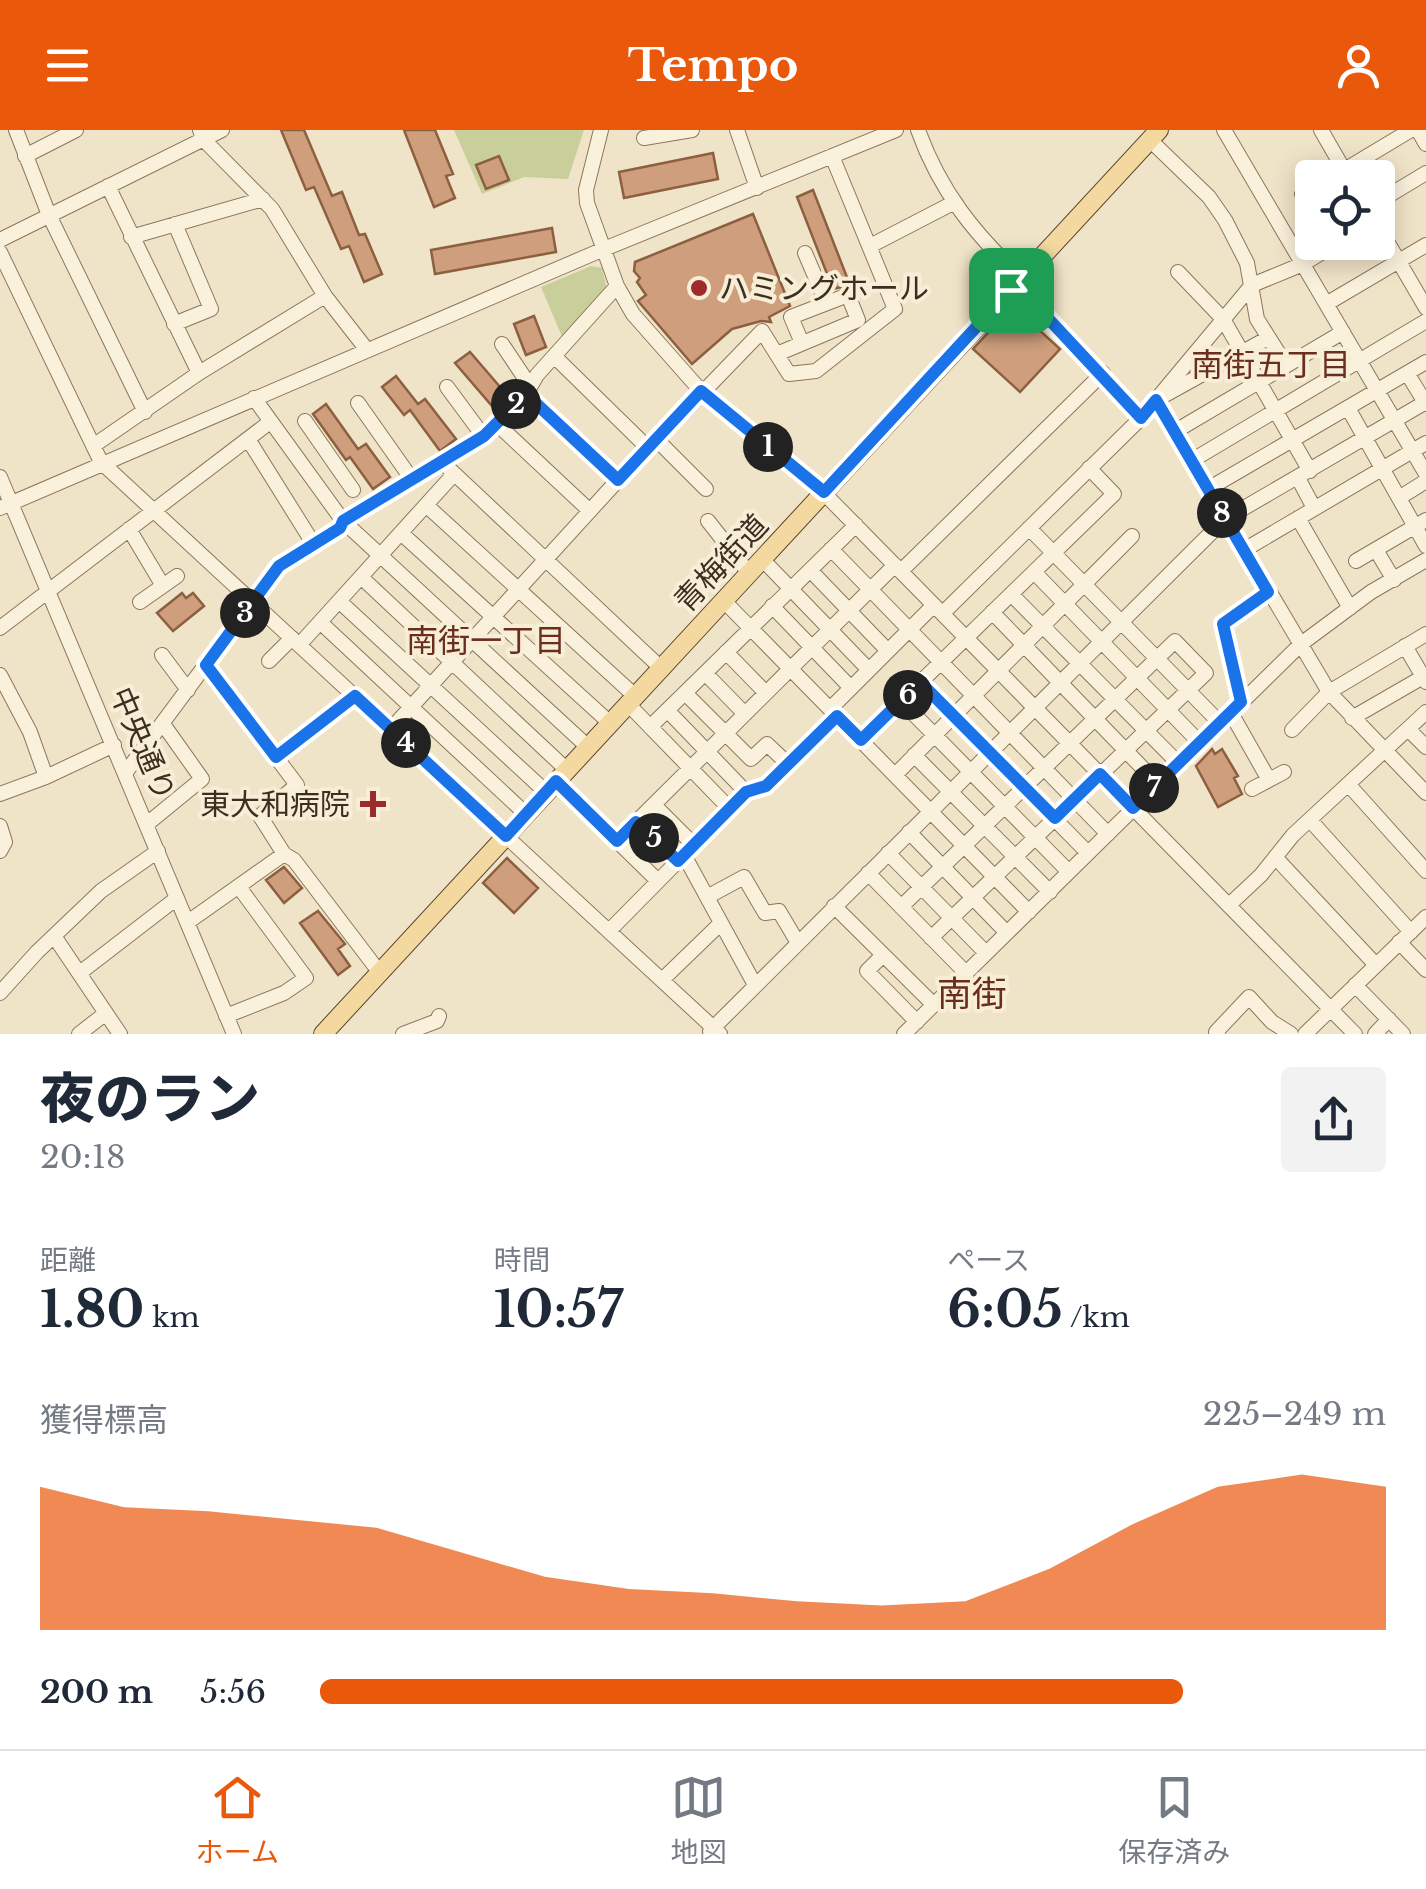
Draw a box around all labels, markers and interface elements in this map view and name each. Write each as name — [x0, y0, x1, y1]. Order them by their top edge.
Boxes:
text: Tempo — [628, 37, 798, 93]
icon: menu — [40, 38, 95, 93]
icon: person — [1331, 38, 1386, 93]
map controls — [1295, 160, 1395, 260]
button: locate — [1295, 160, 1395, 260]
pin — [969, 248, 1054, 333]
icon: arrive — [984, 263, 1039, 318]
place label: ハミングホール — [719, 270, 929, 307]
marker: ハミングホール — [688, 277, 710, 299]
district label: 南街五丁目 — [1191, 345, 1351, 385]
pin: 2 — [491, 379, 541, 429]
text: 2 — [507, 386, 525, 421]
pin: 1 — [743, 422, 793, 472]
text: 1 — [762, 429, 774, 464]
pin: 8 — [1197, 488, 1247, 538]
text: 8 — [1213, 495, 1231, 530]
street label: 青梅街道 — [667, 507, 775, 619]
pin: 3 — [220, 588, 270, 638]
text: 3 — [236, 595, 254, 630]
district label: 南街一丁目 — [406, 621, 566, 661]
pin: 6 — [883, 670, 933, 720]
text: 6 — [899, 677, 917, 712]
street label: 中央通り — [103, 682, 183, 806]
pin: 4 — [381, 718, 431, 768]
text: 4 — [397, 725, 415, 760]
pin: 7 — [1129, 763, 1179, 813]
text: 7 — [1147, 770, 1161, 805]
place label: 東大和病院 — [200, 786, 350, 823]
marker: 東大和病院 — [360, 791, 386, 817]
pin: 5 — [629, 813, 679, 863]
text: 5 — [646, 820, 662, 855]
district label: 南街 — [937, 972, 1007, 1015]
text: 夜のラン — [40, 1065, 260, 1133]
button: share — [1281, 1067, 1386, 1172]
text: 20:18 — [40, 1137, 125, 1177]
text: 距離 — [40, 1243, 96, 1278]
text: 時間 — [494, 1243, 550, 1278]
text: ペース — [947, 1243, 1030, 1278]
text: 1.80 — [40, 1278, 144, 1341]
text: 10:57 — [494, 1278, 623, 1341]
text: 6:05 — [947, 1278, 1063, 1341]
text: km — [144, 1300, 200, 1335]
text: /km — [1063, 1300, 1130, 1335]
text: 225–249 m — [1203, 1394, 1386, 1434]
text: 獲得標高 — [40, 1400, 168, 1440]
text: 200 m — [40, 1672, 153, 1712]
text: 5:56 — [200, 1672, 266, 1712]
tab: ホーム — [196, 1770, 279, 1870]
tab: 地図 — [671, 1770, 727, 1870]
tab: 保存済み — [1118, 1770, 1230, 1870]

